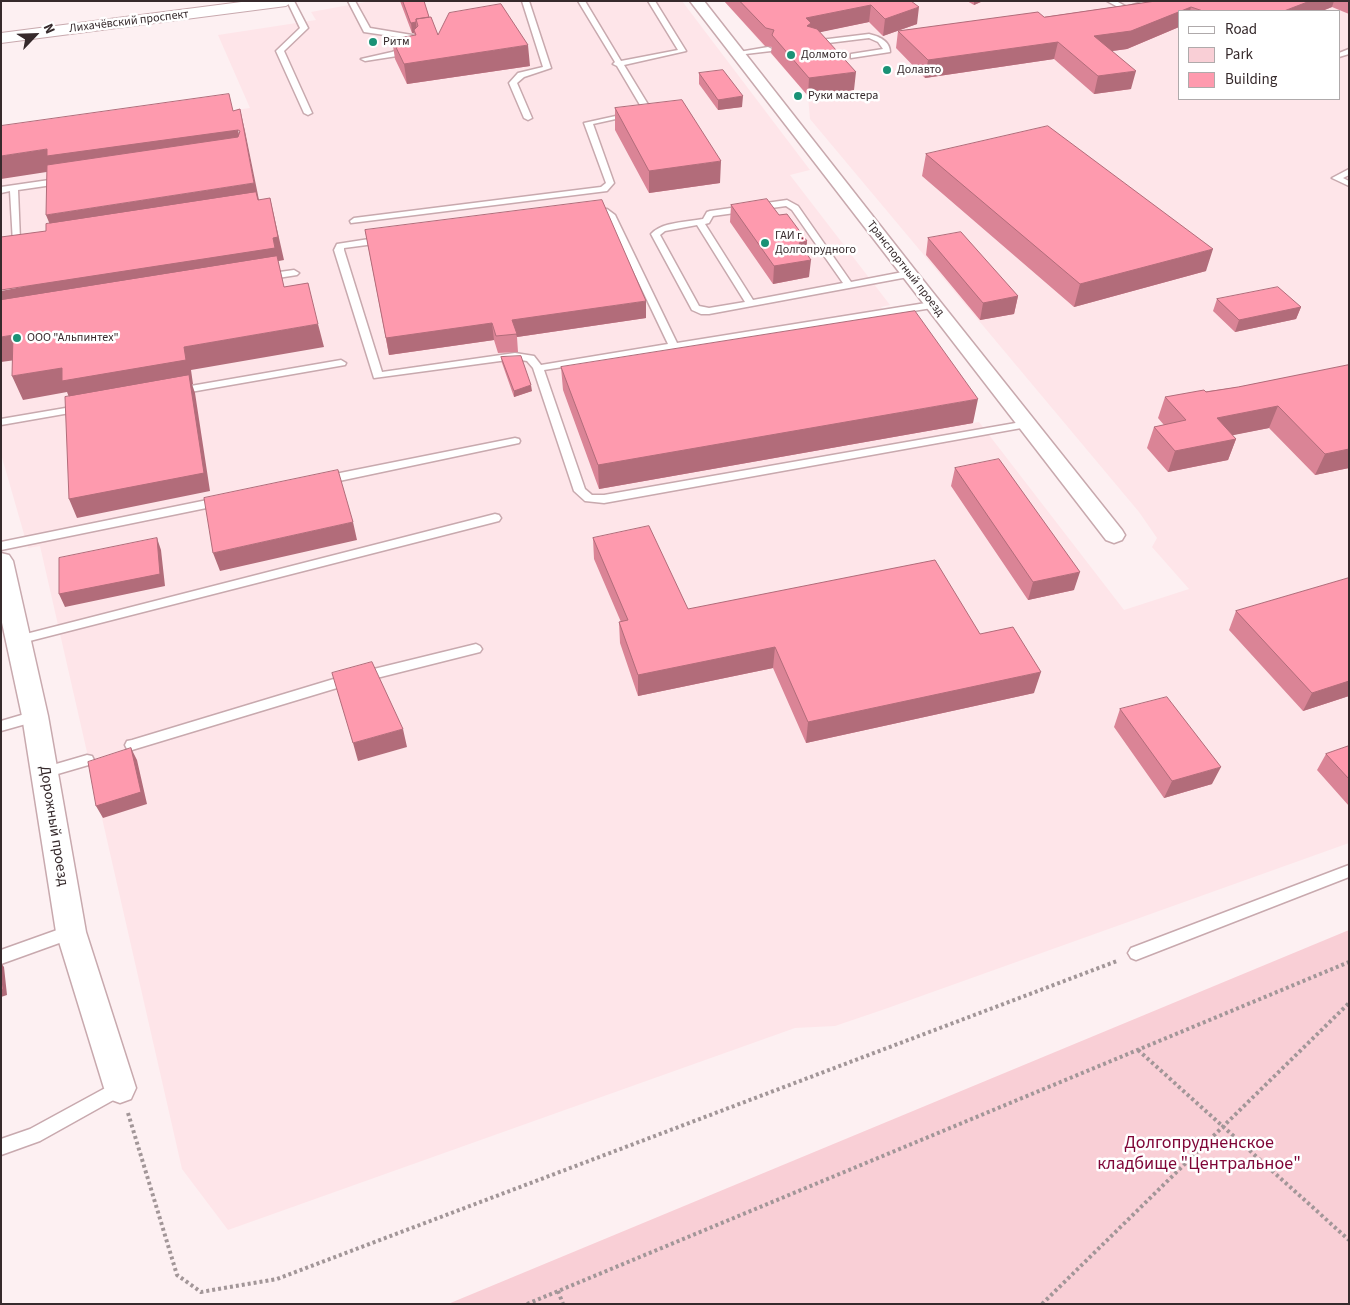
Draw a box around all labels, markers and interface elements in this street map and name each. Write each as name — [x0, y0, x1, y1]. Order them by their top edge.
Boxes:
street label: Лихачёвский проспект — [68, 8, 190, 36]
north arrow — [10, 10, 60, 60]
legend — [1178, 10, 1340, 100]
text: Road — [1225, 19, 1257, 40]
text: N — [38, 21, 60, 37]
place label: Ритм — [383, 35, 410, 49]
marker: Ритм — [367, 36, 379, 48]
text: Park — [1225, 44, 1253, 65]
place label: Долмото — [801, 48, 847, 62]
marker: Долмото — [785, 49, 797, 61]
place label: Долавто — [897, 63, 941, 77]
marker: Долавто — [881, 64, 893, 76]
text: Building — [1225, 69, 1277, 90]
place label: Руки мастера — [808, 89, 878, 103]
marker: Руки мастера — [792, 90, 804, 102]
street label: Транспортный проезд — [863, 218, 947, 320]
place label: ГАИ г. Долгопрудного — [775, 229, 856, 257]
marker: ГАИ г. Долгопрудного — [759, 237, 771, 249]
place label: ООО "Альпинтех" — [27, 331, 119, 345]
marker: ООО "Альпинтех" — [11, 332, 23, 344]
street label: Дорожный проезд — [35, 765, 71, 887]
park label: Долгопрудненское кладбище "Центральное" — [1097, 1133, 1301, 1176]

